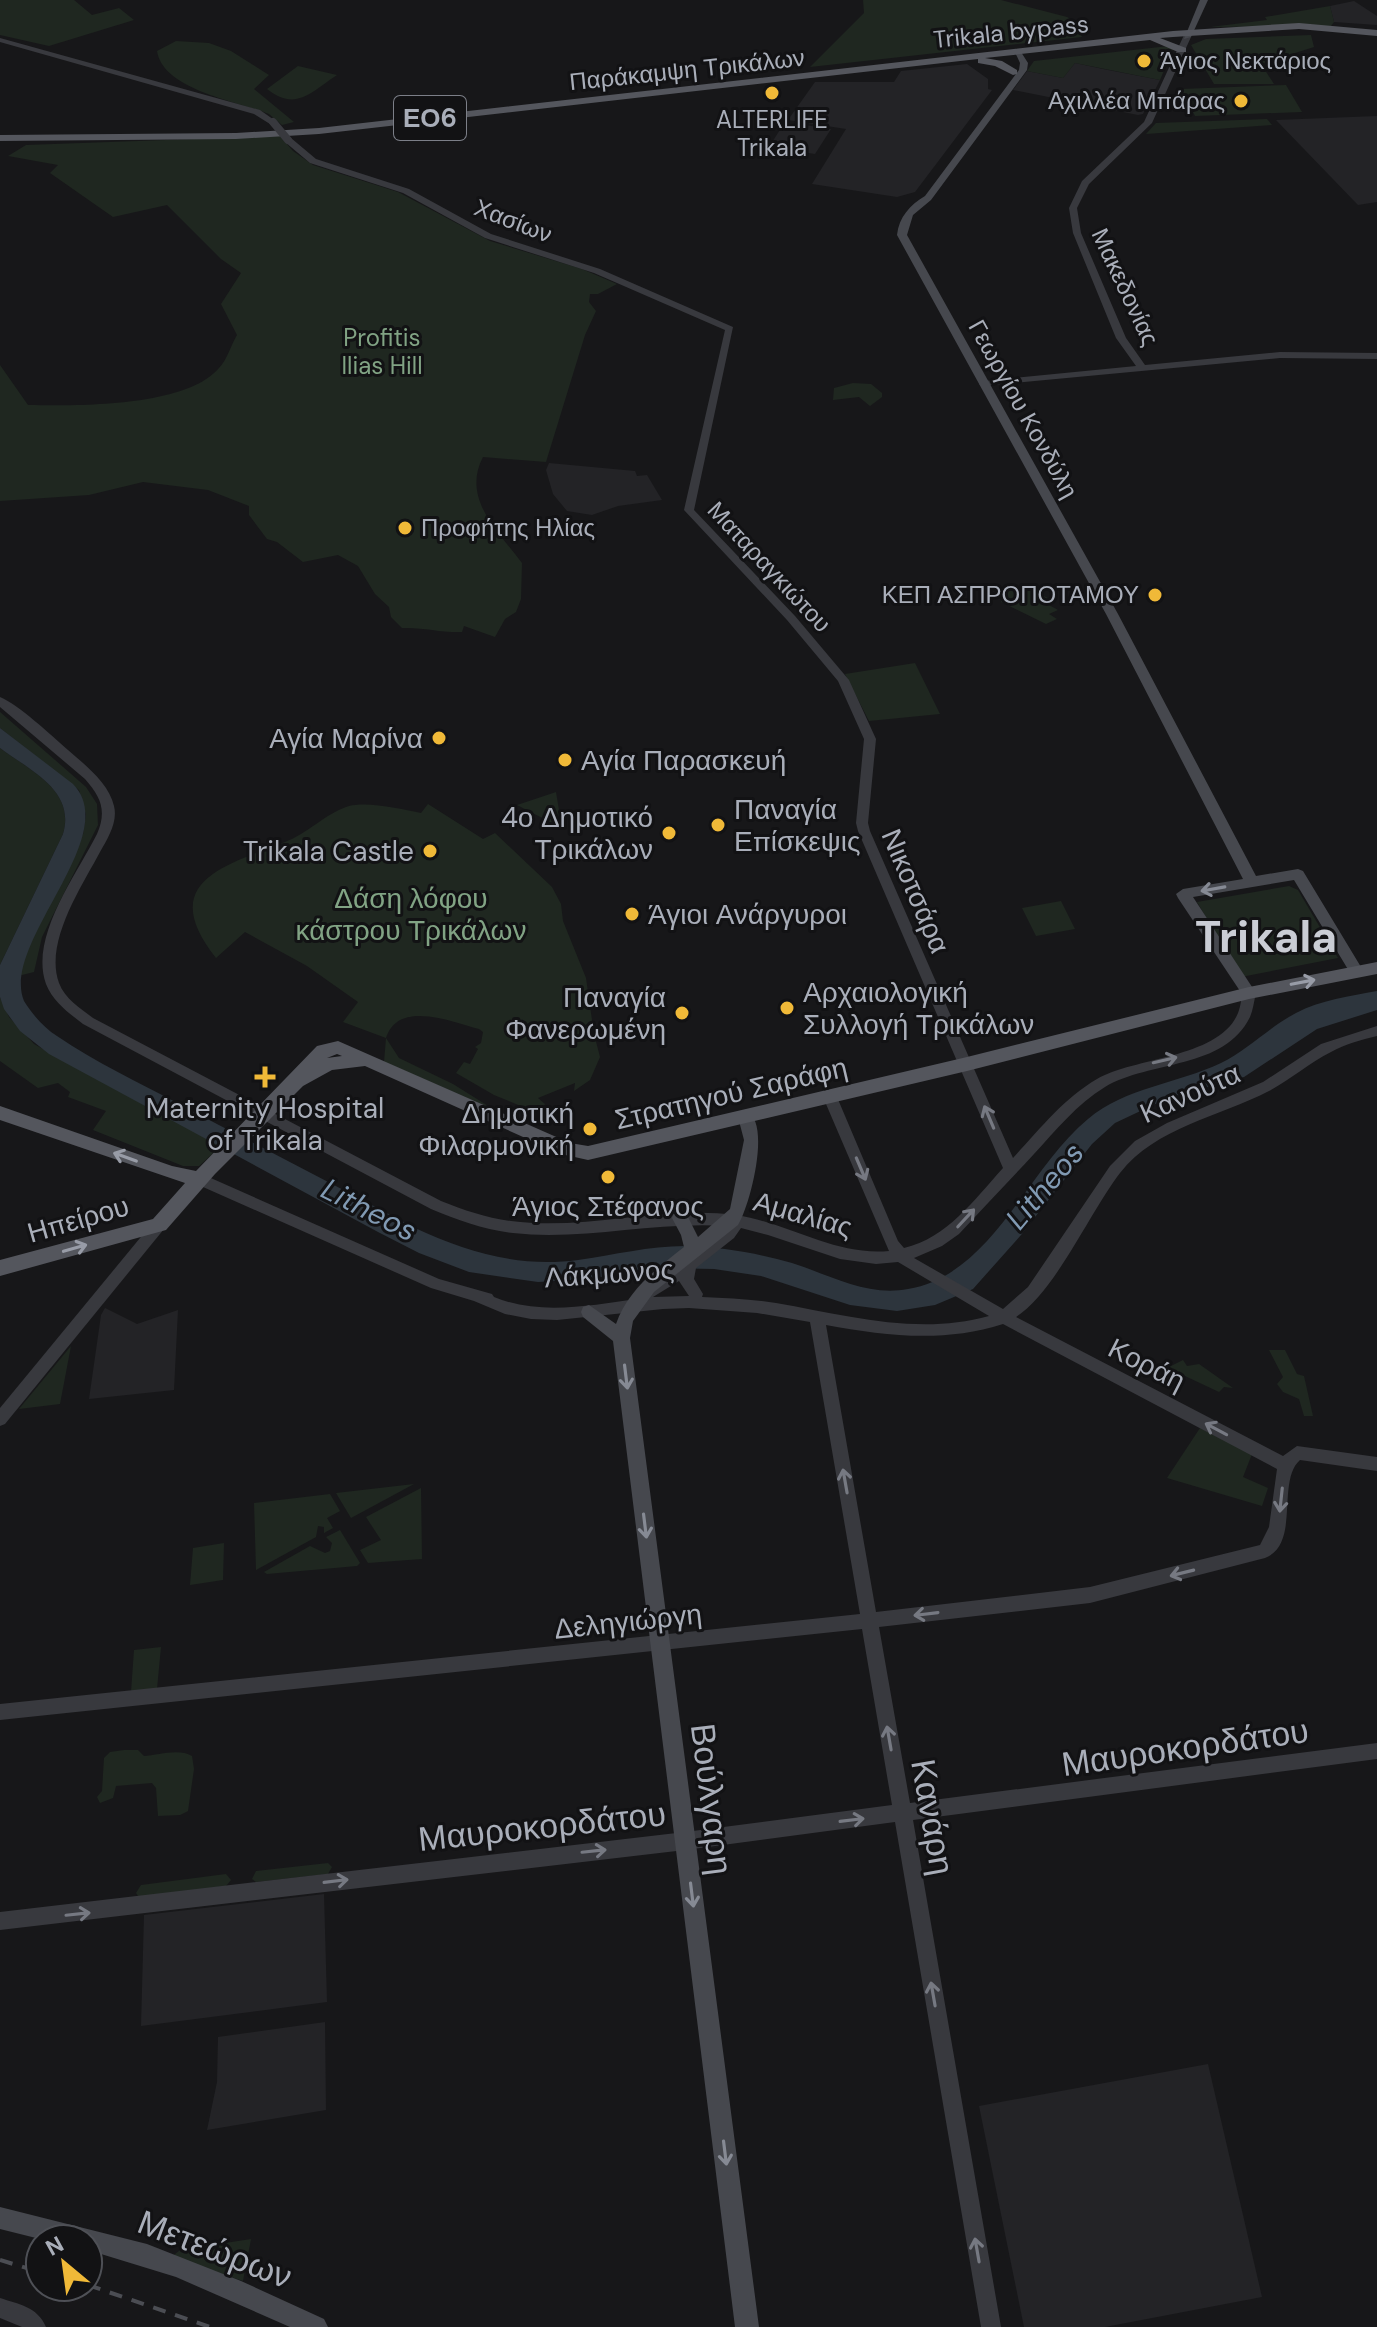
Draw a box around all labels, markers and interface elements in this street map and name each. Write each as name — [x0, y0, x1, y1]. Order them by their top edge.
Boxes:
street label: Trikala bypass — [932, 8, 1090, 55]
street label: Παράκαμψη Τρικάλων — [568, 42, 806, 97]
place label: Άγιος Νεκτάριος — [1160, 45, 1331, 76]
marker: Άγιος Νεκτάριος — [1135, 52, 1153, 70]
marker: ALTERLIFE Trikala — [763, 84, 781, 102]
place label: Αχιλλέα Μπάρας — [1048, 85, 1225, 116]
marker: Αχιλλέα Μπάρας — [1232, 92, 1250, 110]
road number: ΕΟ6 — [394, 96, 466, 140]
place label: ALTERLIFE Trikala — [716, 104, 828, 163]
street label: Χασίων — [470, 192, 556, 249]
street label: Μακεδονίας — [1085, 223, 1166, 350]
street label: Γεωργίου Κονδύλη — [962, 314, 1085, 503]
park label: Profitis Ilias Hill — [341, 322, 423, 381]
street label: Ματαραγκιώτου — [701, 495, 838, 639]
place label: Προφήτης Ηλίας — [421, 512, 595, 543]
marker: Προφήτης Ηλίας — [396, 519, 414, 537]
place label: ΚΕΠ ΑΣΠΡΟΠΟΤΑΜΟΥ — [882, 579, 1139, 610]
marker: ΚΕΠ ΑΣΠΡΟΠΟΤΑΜΟΥ — [1146, 586, 1164, 604]
place label: Αγία Μαρίνα — [269, 720, 423, 757]
marker: Αγία Μαρίνα — [430, 729, 448, 747]
place label: Αγία Παρασκευή — [581, 742, 786, 779]
marker: Αγία Παρασκευή — [556, 751, 574, 769]
place label: Παναγία Επίσκεψις — [734, 791, 860, 860]
place label: 4ο Δημοτικό Τρικάλων — [501, 799, 653, 868]
marker: Παναγία Επίσκεψις — [709, 816, 727, 834]
street label: Νικοτσάρα — [873, 823, 958, 959]
marker: 4ο Δημοτικό Τρικάλων — [660, 824, 678, 842]
place label: Trikala Castle — [243, 833, 414, 870]
marker: Trikala Castle — [421, 842, 439, 860]
park label: Δάση λόφου κάστρου Τρικάλων — [296, 880, 526, 949]
one-way arrow — [1201, 882, 1226, 897]
place label: Άγιοι Ανάργυροι — [648, 896, 847, 933]
marker: Άγιοι Ανάργυροι — [623, 905, 641, 923]
district label: Trikala — [1195, 908, 1337, 966]
place label: Αρχαιολογική Συλλογή Τρικάλων — [803, 974, 1034, 1043]
one-way arrow — [1290, 974, 1315, 989]
place label: Παναγία Φανερωμένη — [505, 979, 666, 1048]
marker: Αρχαιολογική Συλλογή Τρικάλων — [778, 999, 796, 1017]
marker: Παναγία Φανερωμένη — [673, 1004, 691, 1022]
street label: Στρατηγού Σαράφη — [611, 1049, 851, 1138]
one-way arrow — [1152, 1052, 1178, 1067]
street label: Κανούτα — [1134, 1055, 1246, 1132]
marker: Maternity Hospital of Trikala — [254, 1066, 276, 1088]
place label: Maternity Hospital of Trikala — [146, 1090, 384, 1159]
place label: Δημοτική Φιλαρμονική — [418, 1095, 574, 1164]
one-way arrow — [981, 1105, 996, 1130]
marker: Δημοτική Φιλαρμονική — [581, 1120, 599, 1138]
water label: Litheos — [997, 1134, 1092, 1237]
one-way arrow — [113, 1149, 138, 1163]
one-way arrow — [854, 1156, 869, 1181]
marker: Άγιος Στέφανος — [599, 1168, 617, 1186]
water label: Litheos — [315, 1169, 424, 1250]
street label: Αμαλίας — [749, 1183, 856, 1246]
street label: Ηπείρου — [23, 1187, 133, 1252]
place label: Άγιος Στέφανος — [512, 1188, 704, 1225]
one-way arrow — [956, 1208, 975, 1228]
one-way arrow — [62, 1240, 88, 1255]
street label: Λάκμωνος — [543, 1251, 675, 1296]
street label: Κοράη — [1102, 1329, 1192, 1399]
one-way arrow — [618, 1363, 633, 1390]
one-way arrow — [1204, 1420, 1228, 1436]
one-way arrow — [837, 1469, 852, 1495]
one-way arrow — [1274, 1486, 1289, 1513]
one-way arrow — [637, 1512, 652, 1539]
one-way arrow — [1170, 1566, 1195, 1581]
street label: Δεληγιώργη — [552, 1595, 704, 1648]
one-way arrow — [913, 1607, 940, 1622]
street label: Μαυροκορδάτου — [1059, 1708, 1311, 1787]
street label: Βούλγαρη — [680, 1721, 743, 1877]
one-way arrow — [881, 1725, 896, 1751]
street label: Κανάρη — [900, 1756, 965, 1879]
street label: Μαυροκορδάτου — [416, 1791, 668, 1862]
one-way arrow — [839, 1812, 864, 1827]
one-way arrow — [580, 1843, 607, 1858]
one-way arrow — [322, 1873, 348, 1888]
one-way arrow — [684, 1881, 699, 1908]
one-way arrow — [64, 1906, 91, 1921]
one-way arrow — [925, 1982, 940, 2007]
one-way arrow — [718, 2140, 733, 2165]
street label: Μετεώρων — [131, 2200, 298, 2299]
north arrow — [24, 2223, 104, 2303]
text: N — [40, 2229, 69, 2263]
one-way arrow — [969, 2238, 984, 2263]

